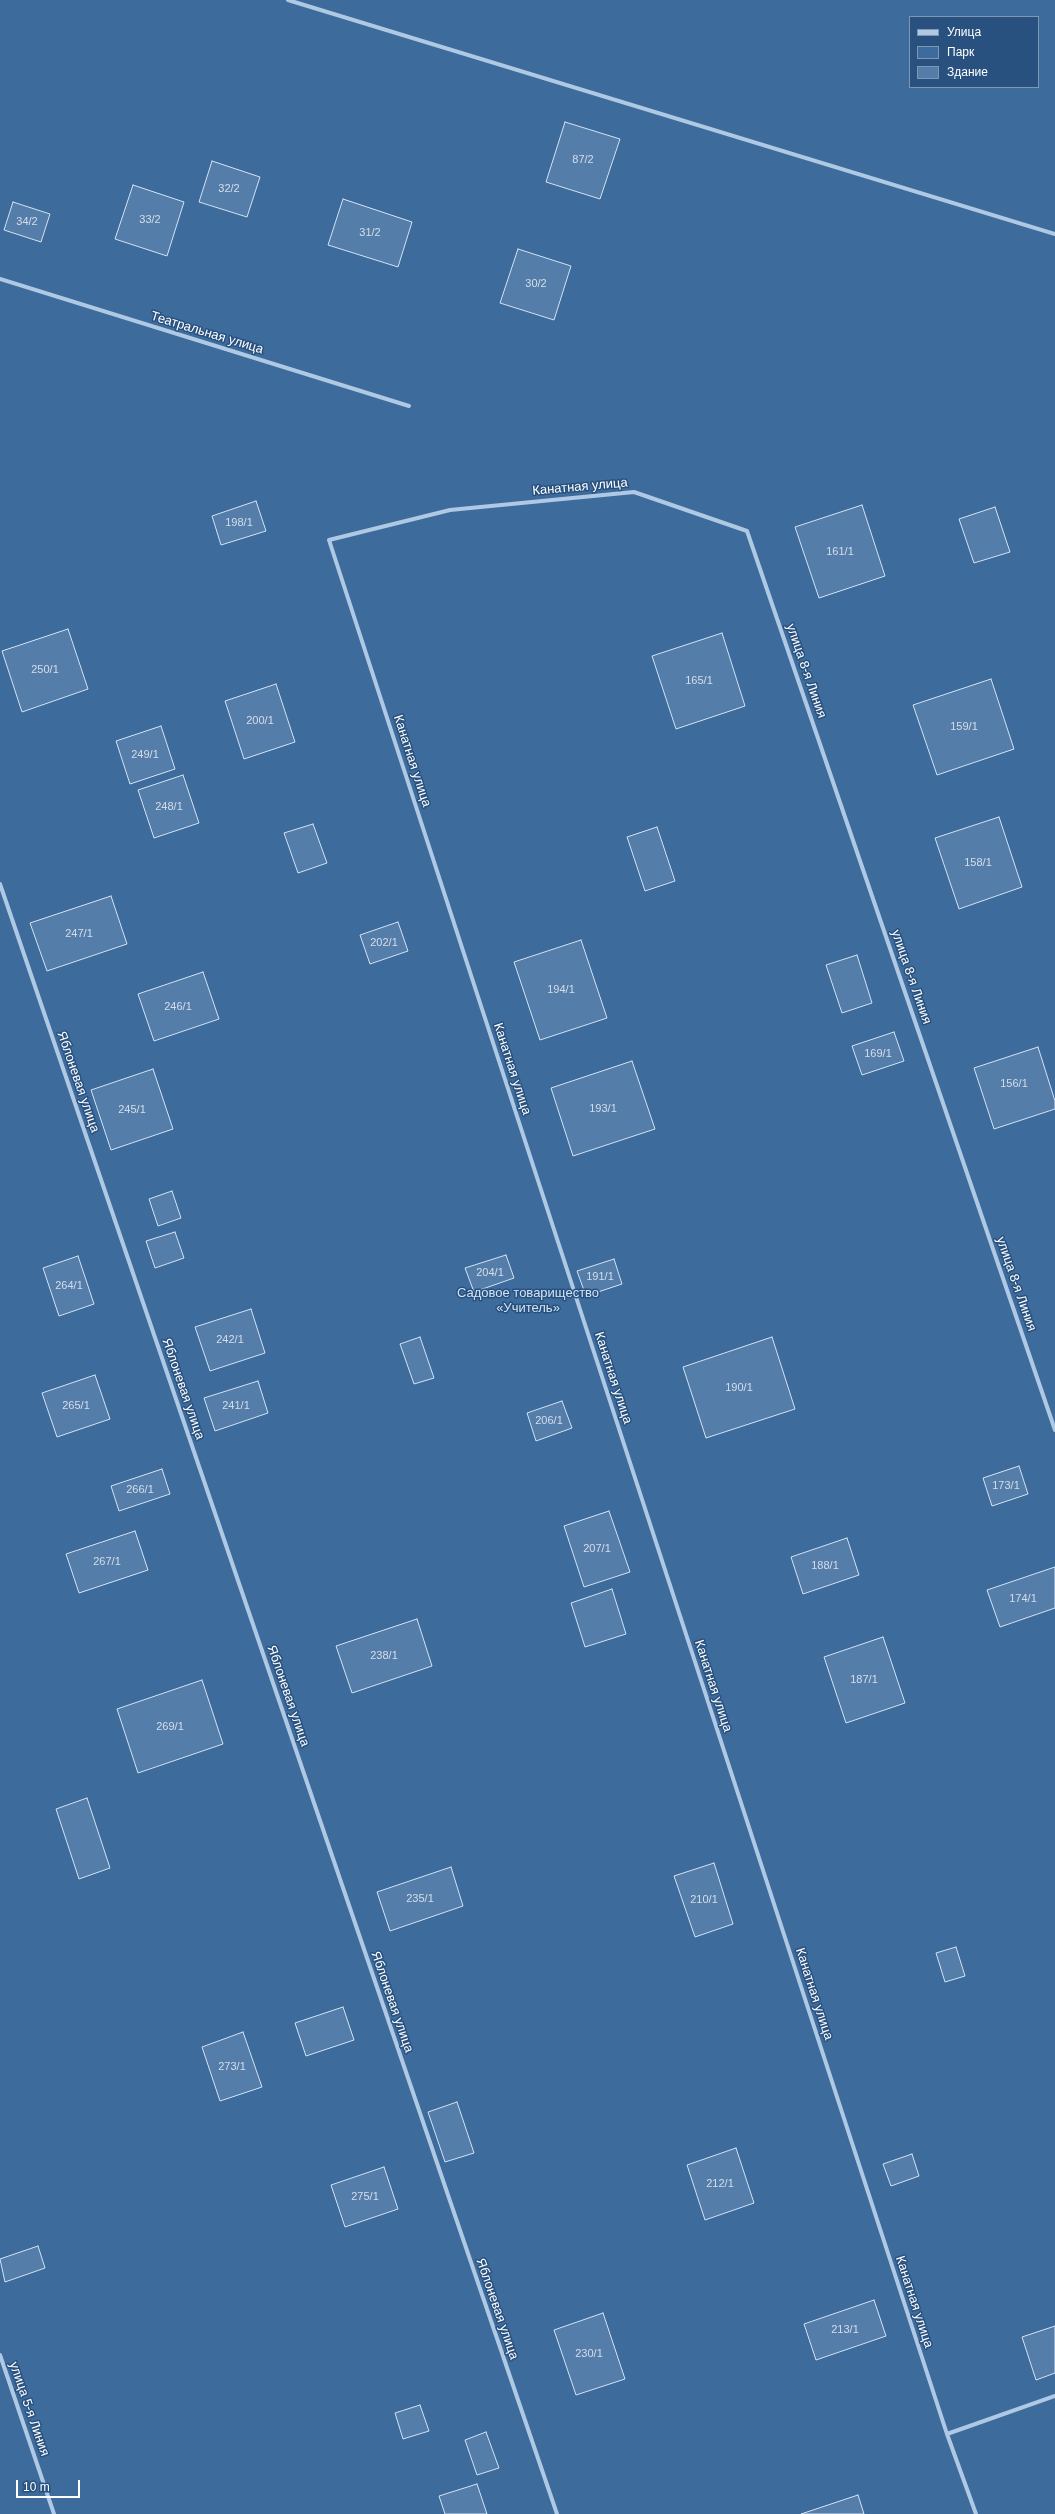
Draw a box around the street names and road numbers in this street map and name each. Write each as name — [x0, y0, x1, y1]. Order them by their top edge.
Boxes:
street label: Театральная улица — [149, 308, 265, 358]
street label: Канатная улица — [532, 475, 628, 499]
street label: улица 8-я Линия — [783, 622, 829, 720]
street label: Канатная улица — [390, 713, 434, 809]
street label: улица 8-я Линия — [888, 928, 934, 1026]
street label: Канатная улица — [490, 1021, 534, 1117]
street label: Яблоневая улица — [53, 1029, 103, 1135]
street label: улица 8-я Линия — [993, 1235, 1039, 1333]
street label: Канатная улица — [591, 1330, 635, 1426]
street label: Яблоневая улица — [158, 1336, 208, 1442]
street label: Канатная улица — [691, 1638, 735, 1734]
street label: Яблоневая улица — [263, 1643, 313, 1749]
street label: Канатная улица — [792, 1946, 836, 2042]
street label: Яблоневая улица — [367, 1949, 417, 2055]
street label: Канатная улица — [892, 2254, 936, 2350]
street label: Яблоневая улица — [472, 2256, 522, 2362]
street label: улица 5-я Линия — [6, 2360, 52, 2458]

